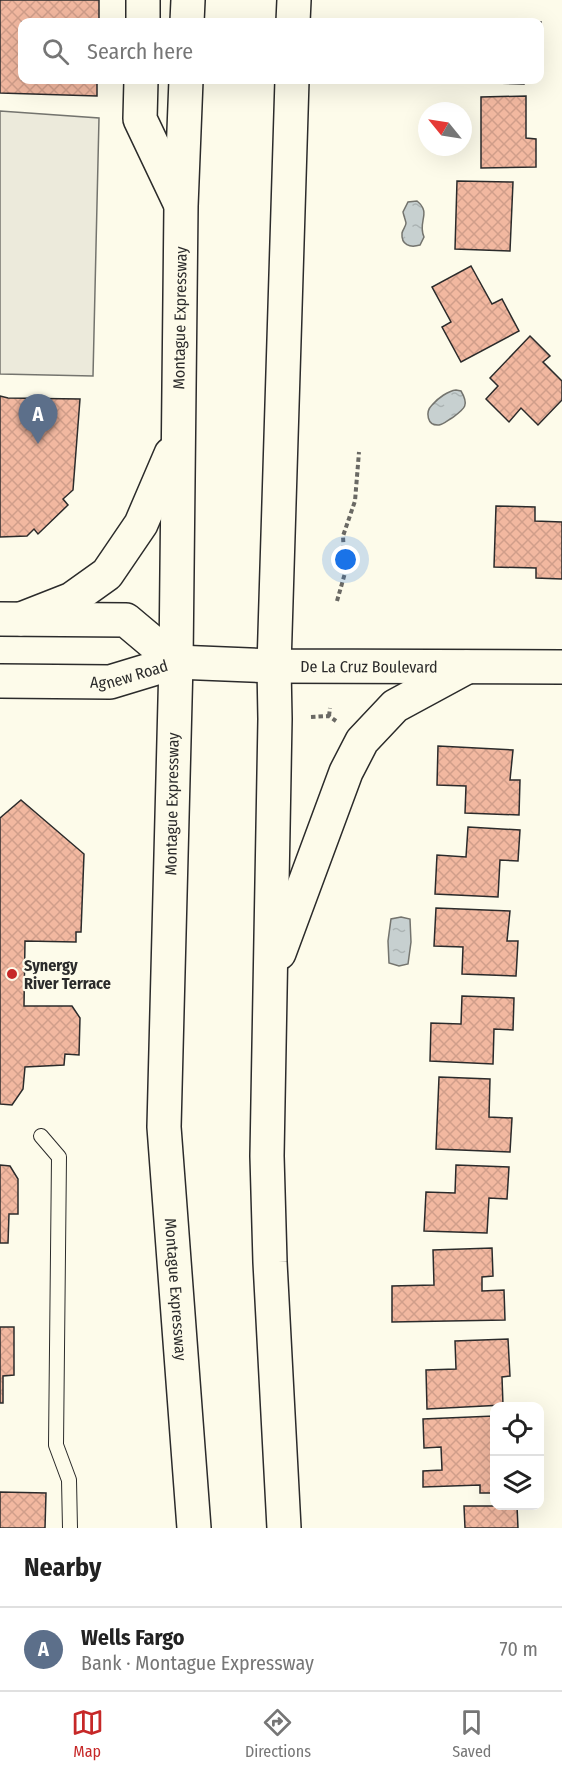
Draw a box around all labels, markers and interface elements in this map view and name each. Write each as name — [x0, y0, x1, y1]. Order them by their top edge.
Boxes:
search box — [18, 18, 544, 84]
icon: search — [39, 35, 72, 68]
text: Search here — [87, 38, 193, 65]
north arrow — [418, 102, 472, 156]
street label: Montague Expressway — [169, 246, 191, 390]
pin: A — [18, 394, 57, 444]
your location — [331, 545, 360, 574]
street label: Agnew Road — [90, 656, 170, 692]
street label: De La Cruz Boulevard — [300, 657, 438, 676]
street label: Montague Expressway — [161, 732, 183, 876]
place label: Synergy River Terrace — [24, 956, 111, 993]
marker: Synergy River Terrace — [5, 967, 19, 981]
street label: Montague Expressway — [161, 1217, 191, 1362]
map controls — [490, 1402, 544, 1510]
button: locate — [490, 1402, 544, 1456]
button: layers — [490, 1456, 544, 1510]
text: Nearby — [24, 1552, 101, 1583]
text: Wells Fargo — [81, 1624, 185, 1651]
text: A — [38, 1637, 49, 1661]
text: 70 m — [500, 1637, 538, 1661]
text: Bank · Montague Expressway — [81, 1651, 314, 1675]
tab: Map — [71, 1706, 104, 1761]
tab: Directions — [245, 1706, 311, 1761]
tab: Saved — [452, 1706, 491, 1761]

